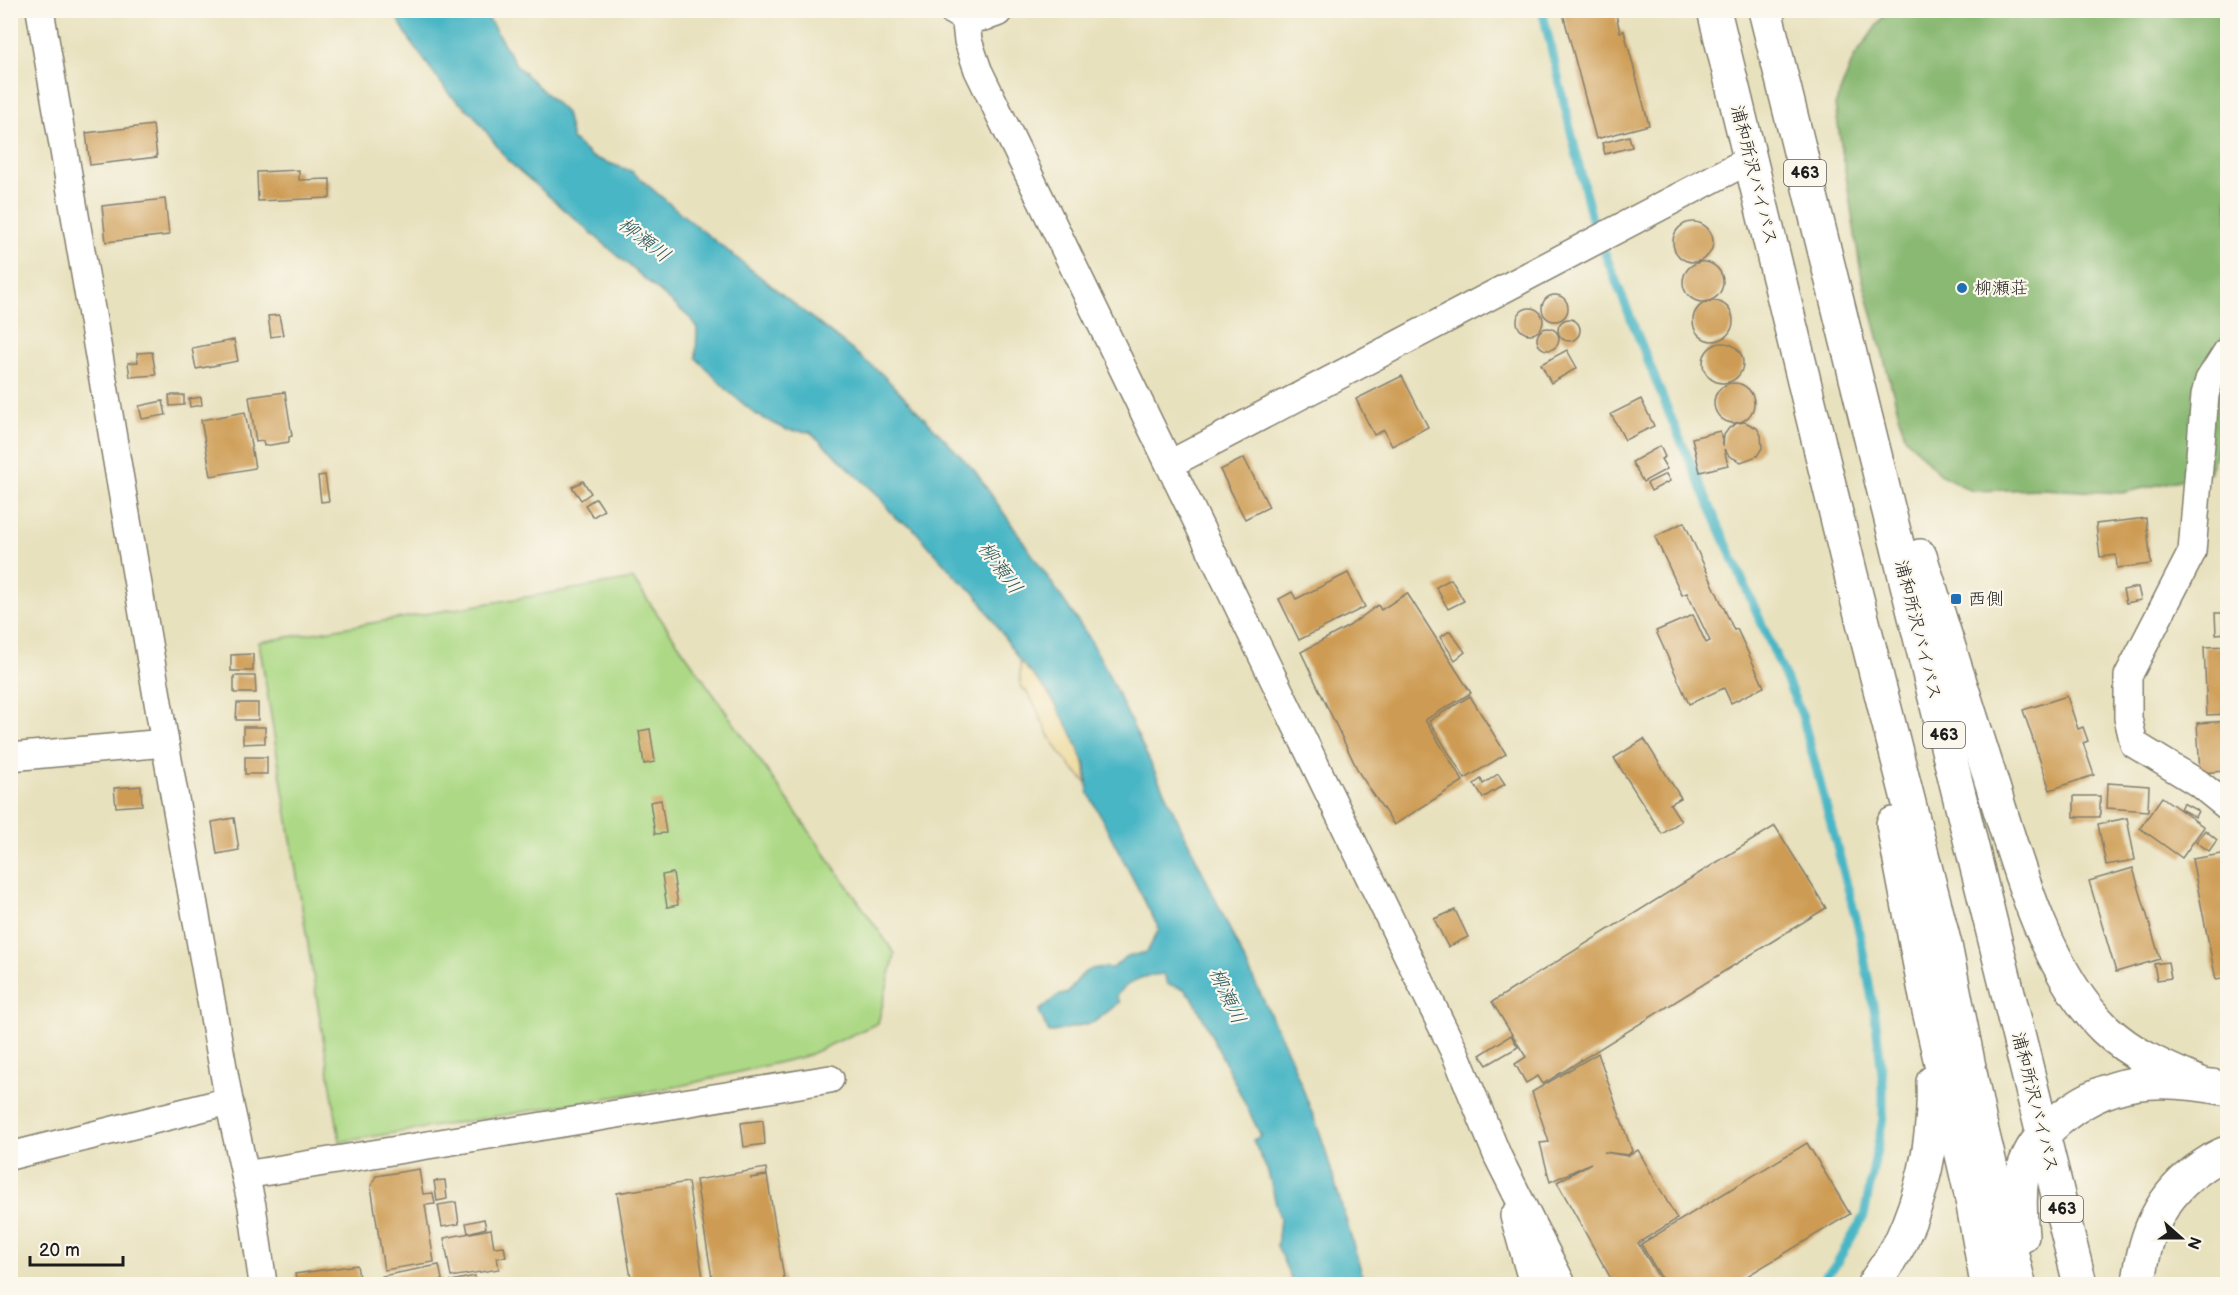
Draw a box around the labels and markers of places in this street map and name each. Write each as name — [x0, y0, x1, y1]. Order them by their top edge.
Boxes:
place label: 柳瀬荘 — [1974, 278, 2028, 299]
marker: 柳瀬荘 — [1955, 281, 1969, 295]
place label: 西側 — [1968, 589, 2004, 610]
marker: 西側 — [1949, 592, 1963, 606]

